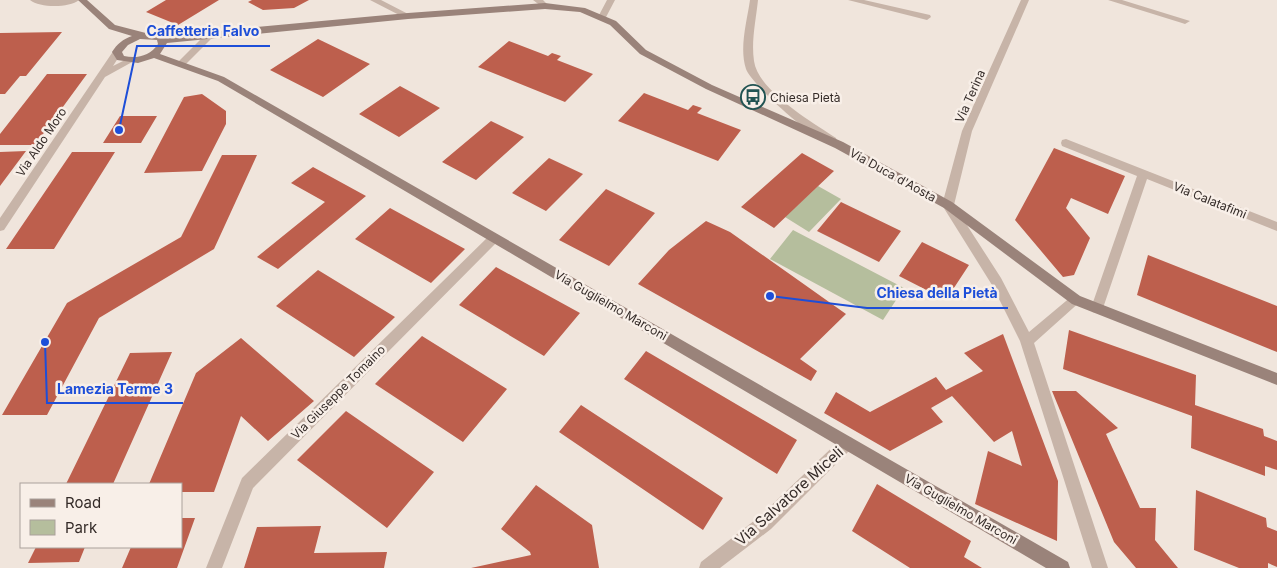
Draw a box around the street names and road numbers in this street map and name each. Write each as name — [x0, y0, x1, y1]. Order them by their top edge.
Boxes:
street label: Via Terina — [952, 67, 988, 125]
street label: Via Aldo Moro — [12, 105, 70, 179]
street label: Via Duca d'Aosta — [847, 145, 939, 205]
street label: Via Calatafimi — [1171, 178, 1249, 222]
street label: Via Guglielmo Marconi — [552, 267, 670, 343]
street label: Via Giuseppe Tomaino — [288, 342, 388, 442]
street label: Via Salvatore Miceli — [731, 442, 847, 550]
street label: Via Guglielmo Marconi — [902, 471, 1020, 547]

